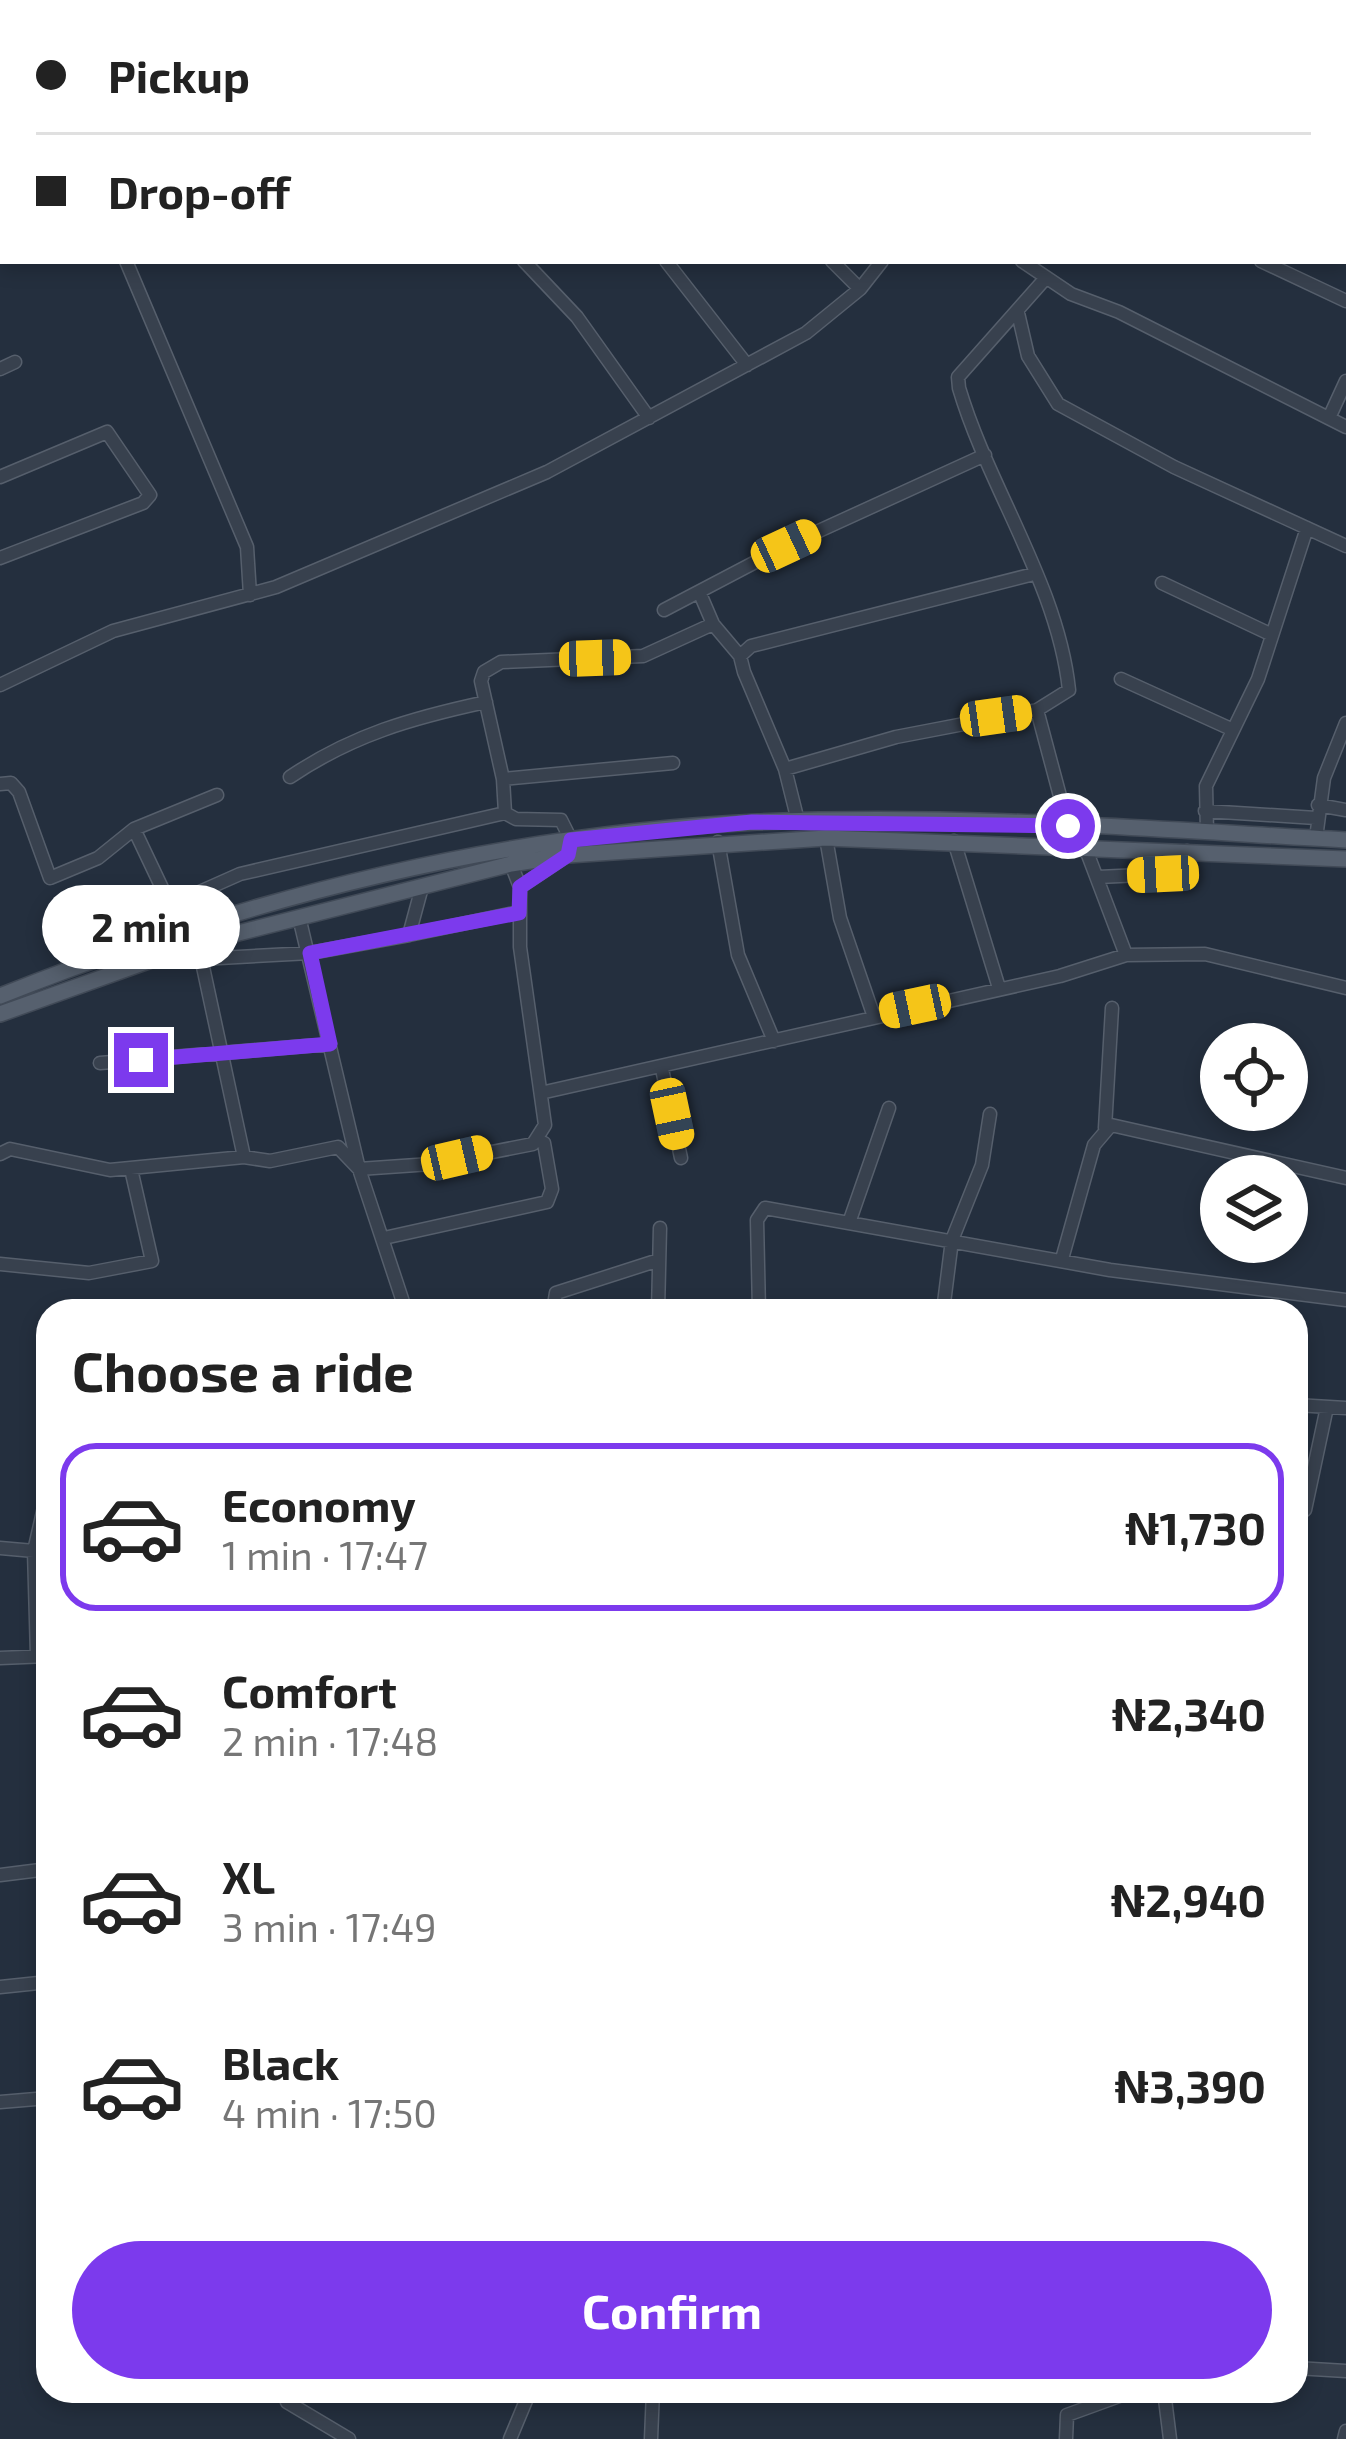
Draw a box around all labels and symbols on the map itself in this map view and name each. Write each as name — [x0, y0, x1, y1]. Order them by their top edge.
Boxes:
car — [746, 514, 826, 578]
car — [558, 639, 632, 677]
car — [958, 693, 1034, 739]
route start — [1041, 799, 1095, 853]
car — [1126, 854, 1200, 894]
callout: 2 min — [42, 886, 240, 970]
car — [876, 981, 954, 1031]
route end — [114, 1033, 168, 1087]
car — [647, 1075, 697, 1153]
car — [418, 1132, 496, 1184]

